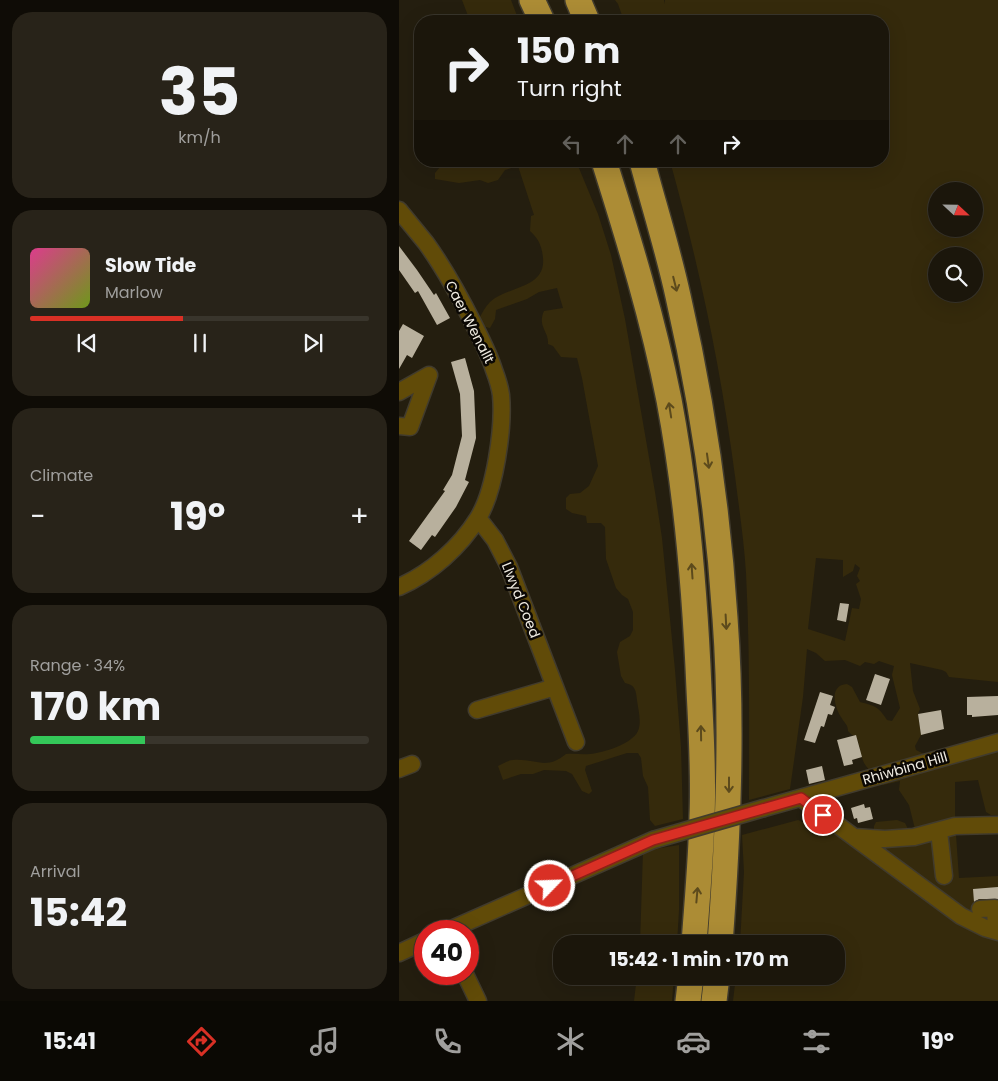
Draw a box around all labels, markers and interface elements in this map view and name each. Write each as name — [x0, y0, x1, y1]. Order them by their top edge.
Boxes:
text: 150 m — [517, 26, 620, 75]
icon: right — [434, 35, 499, 100]
text: 35 — [159, 47, 240, 138]
text: Turn right — [517, 73, 622, 104]
text: km/h — [178, 126, 221, 149]
icon: left — [558, 130, 586, 158]
icon: ahead — [611, 130, 639, 158]
icon: ahead — [664, 130, 692, 158]
icon: right — [717, 130, 745, 158]
north arrow — [928, 182, 983, 238]
map controls — [928, 182, 983, 302]
button: search — [928, 247, 983, 302]
text: Slow Tide — [105, 252, 196, 279]
one-way arrow — [671, 275, 680, 291]
street label: Caer Wenallt — [441, 277, 499, 367]
text: Marlow — [105, 281, 163, 304]
icon: previous — [73, 329, 101, 357]
icon: pause — [186, 329, 214, 357]
icon: next — [299, 329, 327, 357]
one-way arrow — [665, 402, 675, 418]
one-way arrow — [704, 452, 714, 468]
text: Climate — [30, 464, 93, 487]
text: 19° — [170, 490, 225, 543]
text: − — [30, 497, 45, 536]
text: + — [350, 497, 369, 536]
street label: Llwyd Coed — [497, 559, 545, 641]
one-way arrow — [687, 563, 696, 579]
one-way arrow — [721, 614, 730, 630]
text: Range · 34% — [30, 654, 125, 677]
text: 170 km — [30, 680, 161, 733]
one-way arrow — [696, 725, 705, 741]
street label: Rhiwbina Hill — [860, 746, 950, 790]
one-way arrow — [724, 776, 734, 792]
pin — [802, 794, 844, 836]
icon: arrive — [809, 801, 837, 829]
position arrow — [523, 859, 575, 911]
text: Arrival — [30, 860, 80, 883]
text: 15:42 — [30, 886, 127, 939]
one-way arrow — [693, 887, 702, 903]
speed limit sign: 40 — [414, 920, 479, 985]
text: 15:42 · 1 min · 170 m — [609, 946, 789, 973]
icon: directions — [184, 1024, 219, 1059]
icon: music — [307, 1024, 342, 1059]
icon: phone — [430, 1024, 465, 1059]
icon: climate — [553, 1024, 588, 1059]
icon: car — [676, 1024, 711, 1059]
icon: filters — [799, 1024, 834, 1059]
text: 15:41 — [44, 1026, 96, 1057]
text: 19° — [922, 1026, 954, 1057]

